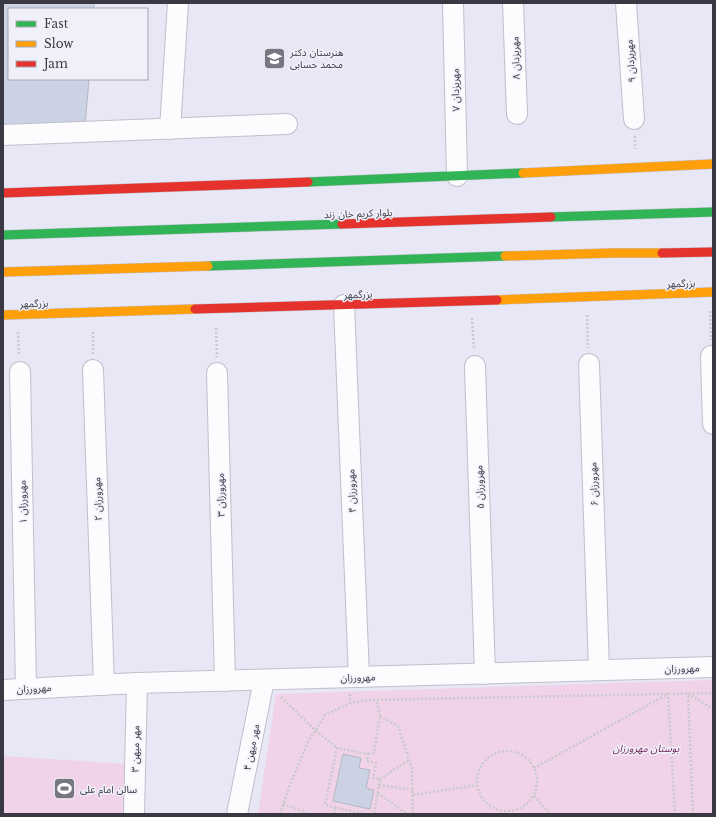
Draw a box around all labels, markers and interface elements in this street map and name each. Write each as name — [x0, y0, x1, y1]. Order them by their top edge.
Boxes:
legend — [8, 8, 148, 80]
text: Fast — [44, 16, 69, 31]
text: Slow — [44, 36, 74, 51]
street label: مهریزدان ۸ — [508, 36, 523, 80]
street label: مهریزدان ۹ — [623, 39, 638, 83]
school or university icon: هنرستان دکتر محمد حسابی — [261, 45, 287, 71]
place label: هنرستان دکتر محمد حسابی — [289, 46, 344, 71]
text: Jam — [42, 56, 68, 71]
street label: مهریزدان ۷ — [449, 68, 462, 112]
street label: بلوار کریم خان زند — [324, 206, 393, 222]
street label: بزرگمهر — [665, 276, 696, 291]
street label: بزرگمهر — [342, 287, 373, 302]
street label: بزرگمهر — [18, 296, 49, 311]
street label: مهرورزان ۶ — [586, 462, 601, 506]
street label: مهرورزان ۵ — [472, 465, 487, 509]
street label: مهرورزان ۴ — [344, 469, 359, 513]
street label: مهرورزان ۳ — [214, 473, 227, 517]
street label: مهرورزان ۲ — [90, 477, 105, 521]
street label: مهرورزان ۱ — [16, 480, 29, 524]
street label: مهرورزان — [664, 661, 700, 676]
street label: مهرورزان — [340, 670, 376, 685]
street label: مهرورزان — [16, 681, 52, 696]
street label: مهر میهن ۴ — [241, 723, 262, 771]
street label: مهر میهن ۳ — [129, 725, 142, 773]
park label: بوستان مهرورزان — [613, 742, 680, 755]
sports icon: سالن امام علی — [52, 776, 78, 802]
place label: سالن امام علی — [80, 783, 137, 798]

